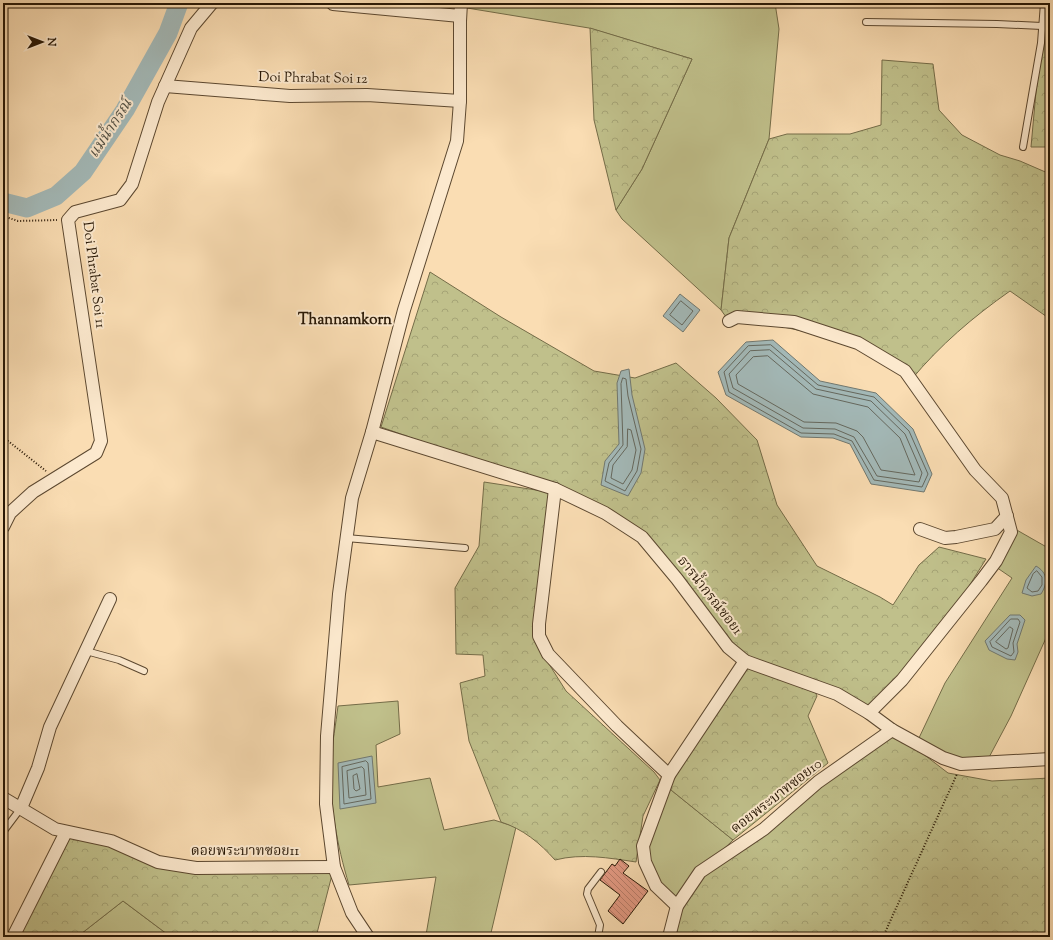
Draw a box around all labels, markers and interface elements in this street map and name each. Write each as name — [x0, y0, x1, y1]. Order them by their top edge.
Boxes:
north arrow — [22, 22, 62, 62]
text: N — [43, 37, 59, 47]
street label: Doi Phrabat Soi 12 — [258, 68, 368, 90]
water label: แม่น้ำกรณ์ — [82, 92, 139, 163]
street label: Doi Phrabat Soi 11 — [77, 220, 110, 330]
district label: Thannamkorn — [298, 310, 392, 331]
street label: ธารน้ำกรณ์ซอย1 — [672, 551, 748, 640]
street label: ดอยพระบาทซอย10 — [727, 755, 827, 839]
street label: ดอยพระบาทซอย11 — [191, 842, 299, 862]

